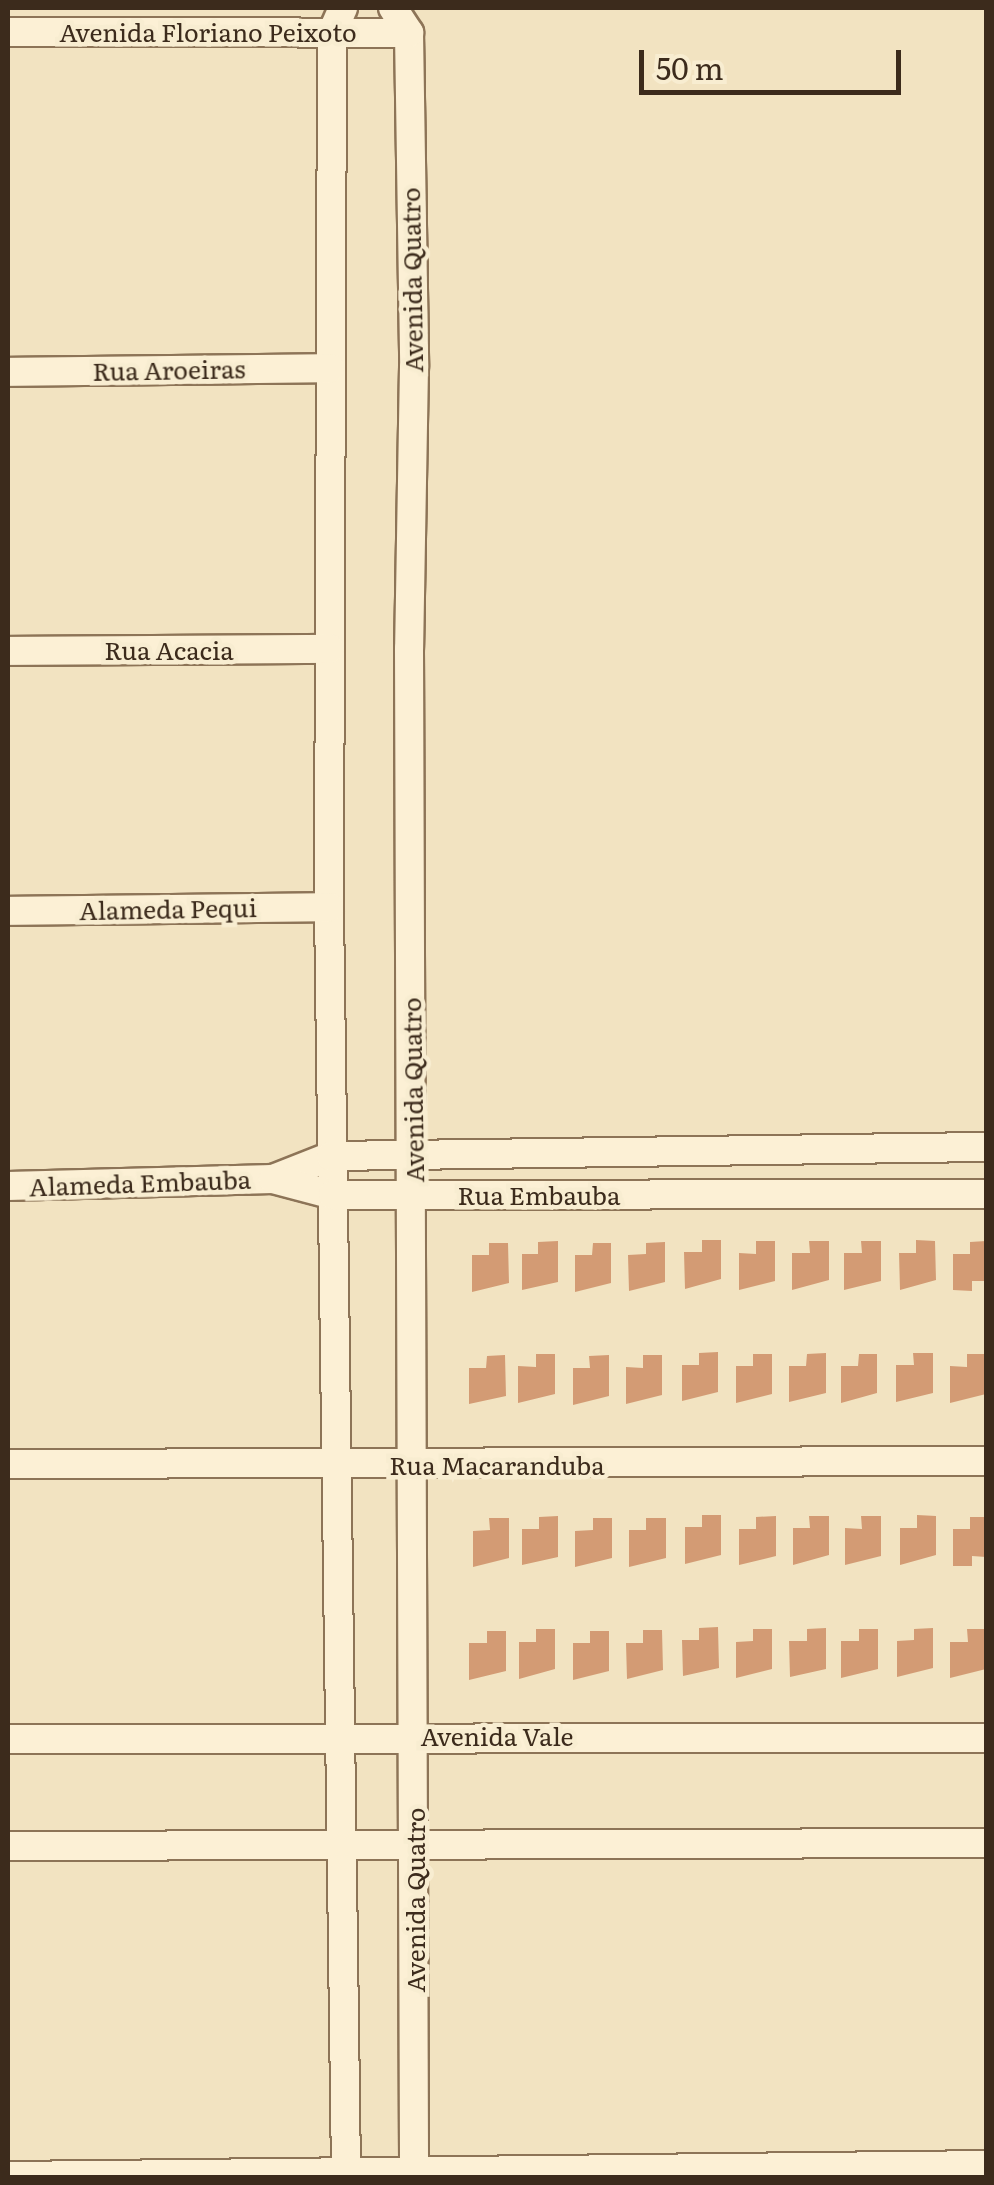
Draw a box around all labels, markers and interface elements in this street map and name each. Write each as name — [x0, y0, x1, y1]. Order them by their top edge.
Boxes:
street label: Avenida Floriano Peixoto — [59, 17, 357, 47]
scale bar — [644, 30, 906, 92]
text: 50 m — [656, 45, 724, 89]
street label: Avenida Quatro — [395, 187, 429, 373]
street label: Rua Aroeiras — [92, 354, 246, 386]
street label: Rua Acacia — [104, 635, 234, 665]
street label: Alameda Pequi — [79, 892, 257, 926]
street label: Avenida Quatro — [396, 997, 430, 1183]
street label: Alameda Embauba — [28, 1164, 252, 1202]
street label: Rua Embauba — [458, 1180, 620, 1210]
street label: Rua Macaranduba — [389, 1450, 605, 1480]
street label: Avenida Vale — [421, 1721, 573, 1751]
street label: Avenida Quatro — [400, 1807, 430, 1993]

